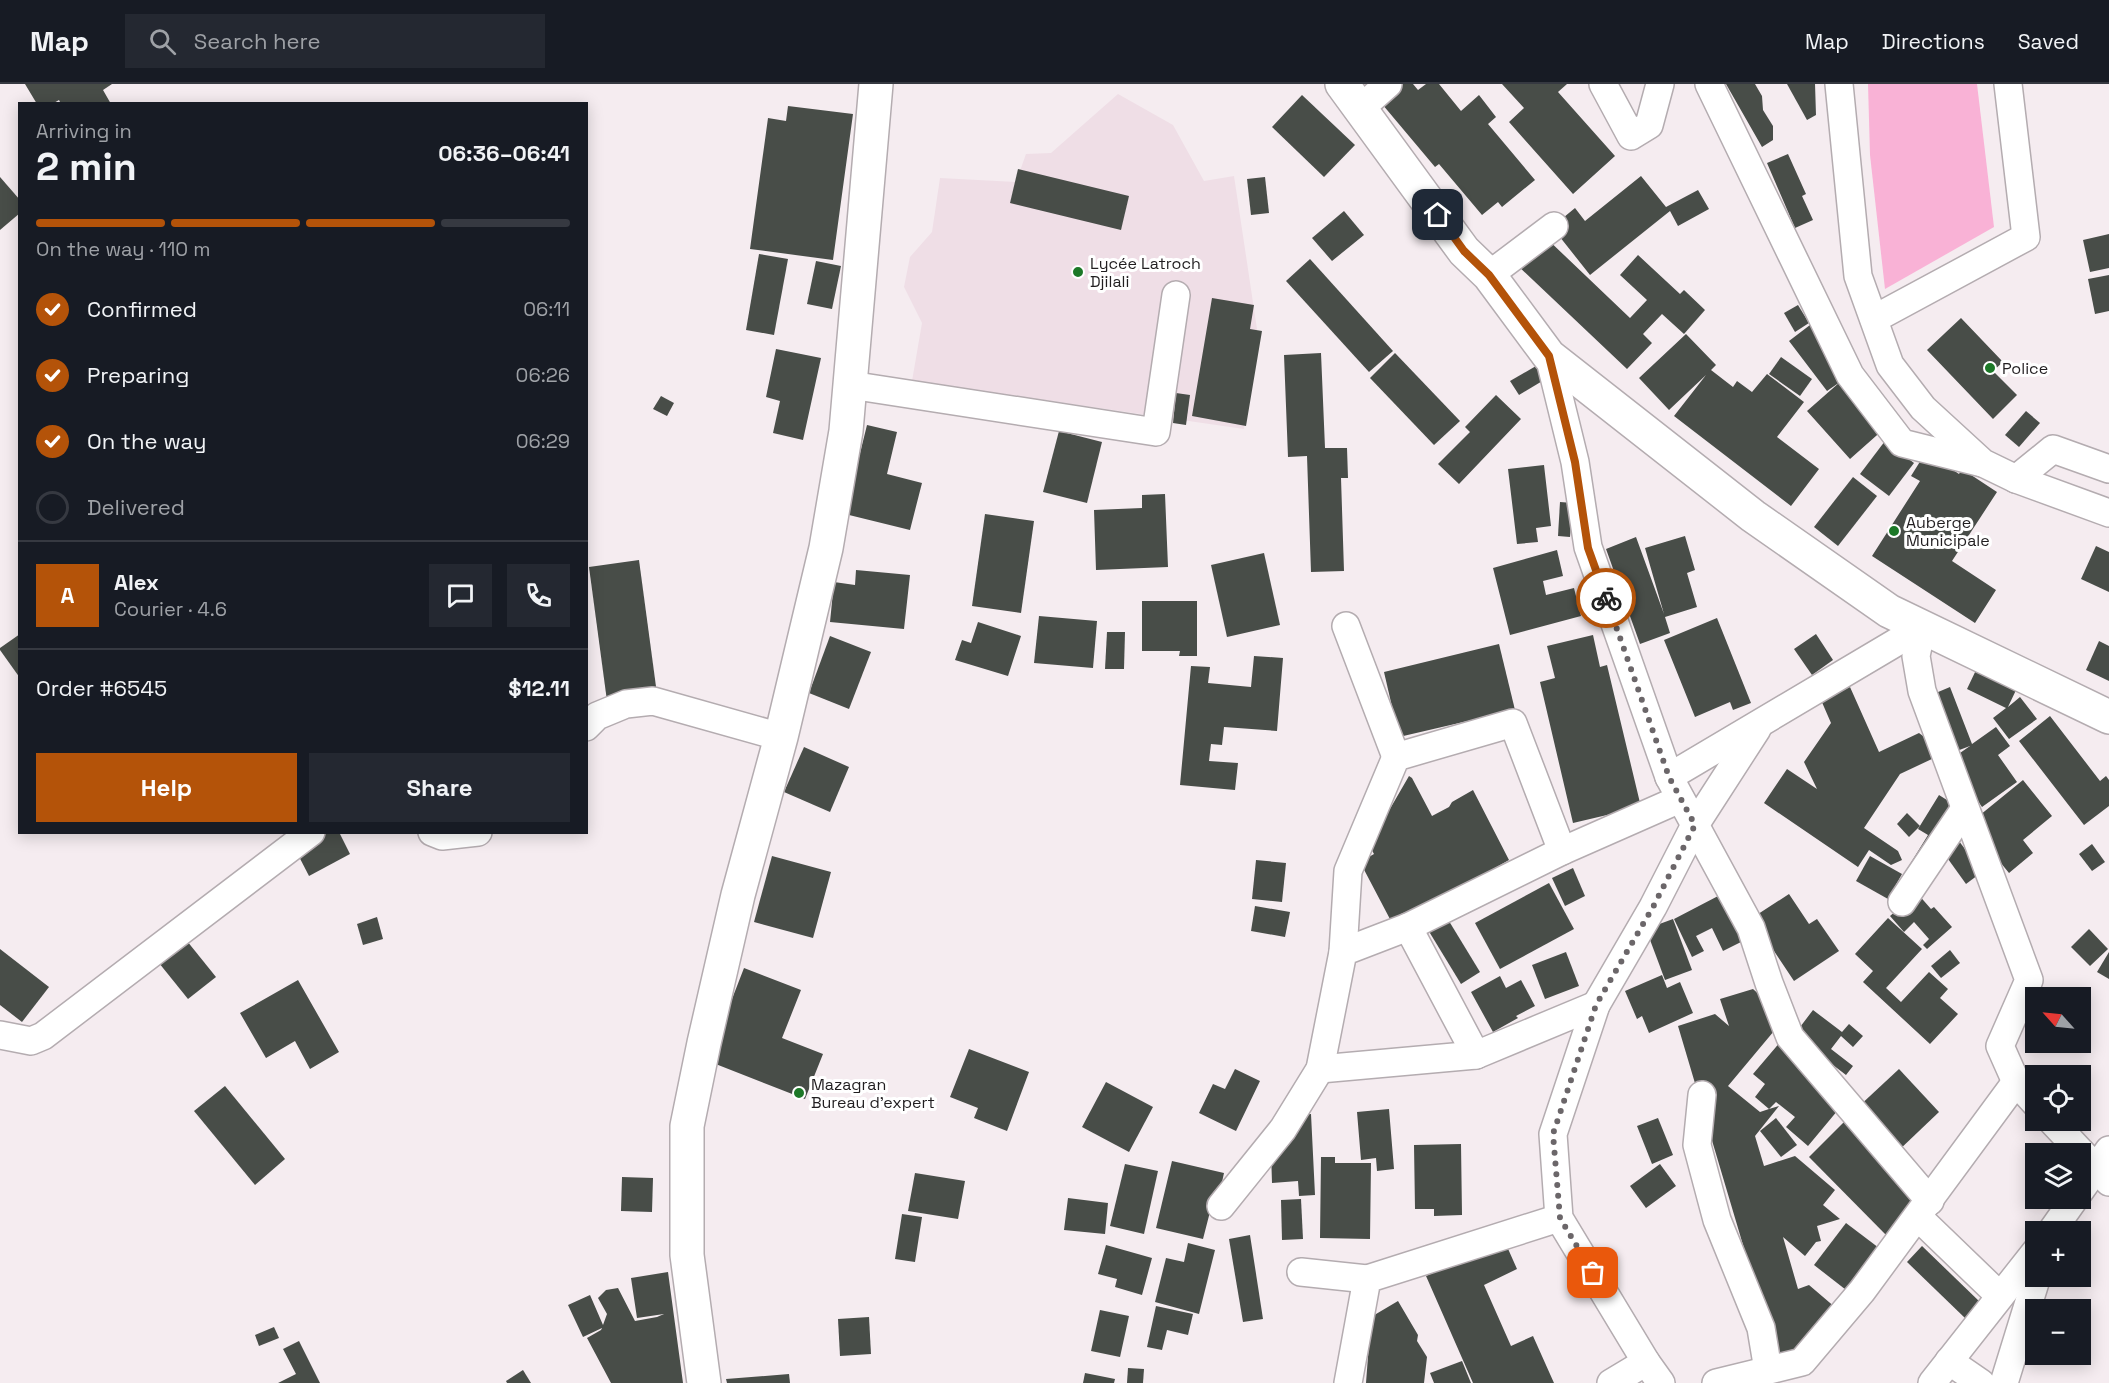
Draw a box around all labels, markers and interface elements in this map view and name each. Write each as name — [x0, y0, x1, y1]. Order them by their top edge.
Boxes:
search box — [125, 14, 545, 68]
text: Map — [30, 23, 89, 59]
icon: search — [146, 25, 179, 58]
text: Search here — [194, 27, 321, 55]
text: Map — [1805, 28, 1849, 55]
text: Directions — [1882, 28, 1985, 55]
text: Saved — [2018, 28, 2079, 55]
text: Arriving in — [36, 118, 132, 144]
text: 06:36–06:41 — [438, 139, 570, 167]
text: 2 min — [36, 142, 137, 191]
pin — [1412, 189, 1463, 240]
icon: home — [1421, 198, 1454, 231]
text: On the way · 110 m — [36, 236, 210, 262]
place label: Lycée Latroch Djilali — [1090, 253, 1201, 292]
marker: Lycée Latroch Djilali — [1071, 265, 1085, 279]
icon: check — [36, 293, 69, 326]
text: Confirmed — [87, 295, 197, 323]
text: 06:11 — [523, 296, 570, 322]
place label: Police — [2002, 358, 2048, 379]
icon: check — [36, 359, 69, 392]
text: Preparing — [87, 361, 189, 389]
marker: Police — [1983, 361, 1997, 375]
text: 06:26 — [516, 362, 570, 388]
icon: check — [36, 425, 69, 458]
text: On the way — [87, 427, 206, 455]
text: 06:29 — [516, 428, 570, 454]
text: Delivered — [87, 493, 185, 521]
place label: Auberge Municipale — [1906, 512, 1990, 551]
marker: Auberge Municipale — [1887, 524, 1901, 538]
button: chat — [429, 564, 492, 627]
button: phone — [507, 564, 570, 627]
text: Alex — [114, 568, 159, 596]
courier — [1576, 568, 1636, 628]
text: A — [61, 581, 74, 609]
icon: bike — [1590, 582, 1623, 615]
text: Courier · 4.6 — [114, 596, 227, 622]
text: Order #6545 — [36, 674, 167, 702]
text: $12.11 — [508, 674, 570, 702]
button: Help — [36, 753, 297, 822]
button: Share — [309, 753, 570, 822]
north arrow — [2025, 987, 2091, 1053]
map controls — [2025, 987, 2091, 1365]
button: locate — [2025, 1065, 2091, 1131]
place label: Mazagran Bureau d'expert — [811, 1074, 935, 1113]
marker: Mazagran Bureau d'expert — [792, 1086, 806, 1100]
button: layers — [2025, 1143, 2091, 1209]
button: + — [2025, 1221, 2091, 1287]
pin — [1567, 1247, 1618, 1298]
icon: bag — [1576, 1256, 1609, 1289]
button: − — [2025, 1299, 2091, 1365]

